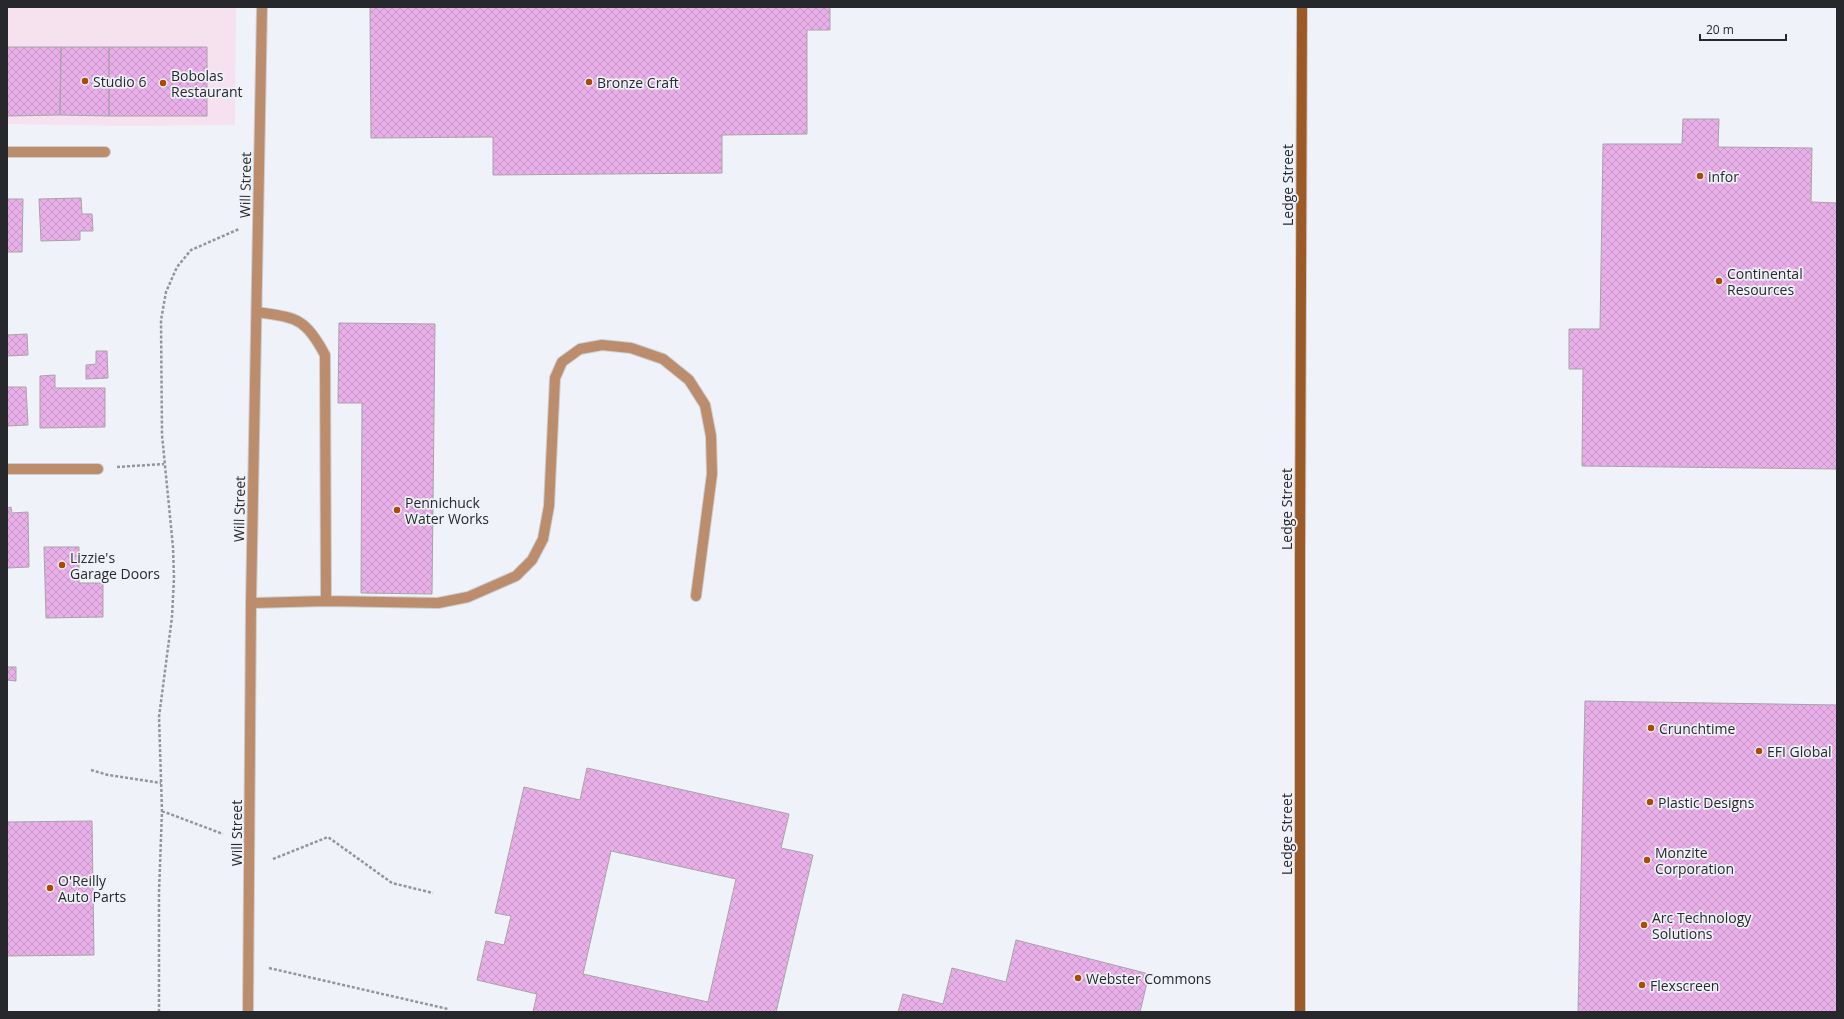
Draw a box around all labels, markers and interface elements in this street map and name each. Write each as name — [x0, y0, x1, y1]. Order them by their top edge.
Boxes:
scale bar — [1700, 16, 1786, 42]
text: 20 m — [1706, 21, 1734, 38]
place label: Bobolas Restaurant — [171, 66, 243, 101]
place label: Studio 6 — [93, 72, 146, 91]
place label: Bronze Craft — [597, 73, 679, 92]
marker: Studio 6 — [80, 76, 90, 86]
marker: Bronze Craft — [584, 77, 594, 87]
marker: Bobolas Restaurant — [158, 78, 168, 88]
street label: Ledge Street — [1278, 144, 1297, 226]
street label: Will Street — [235, 152, 255, 218]
place label: infor — [1708, 167, 1739, 186]
marker: infor — [1695, 171, 1705, 181]
place label: Continental Resources — [1727, 264, 1803, 299]
marker: Continental Resources — [1714, 276, 1724, 286]
street label: Ledge Street — [1277, 468, 1296, 550]
street label: Will Street — [229, 476, 249, 542]
place label: Pennichuck Water Works — [405, 493, 489, 528]
marker: Pennichuck Water Works — [392, 505, 402, 515]
place label: Lizzie's Garage Doors — [70, 548, 160, 583]
marker: Lizzie's Garage Doors — [57, 560, 67, 570]
place label: Crunchtime — [1659, 719, 1735, 738]
marker: Crunchtime — [1646, 723, 1656, 733]
place label: EFI Global — [1767, 742, 1832, 761]
marker: EFI Global — [1754, 746, 1764, 756]
street label: Ledge Street — [1277, 793, 1296, 875]
place label: Plastic Designs — [1658, 793, 1755, 812]
marker: Plastic Designs — [1645, 797, 1655, 807]
street label: Will Street — [227, 800, 246, 866]
place label: Monzite Corporation — [1655, 843, 1734, 878]
marker: Monzite Corporation — [1642, 855, 1652, 865]
place label: O'Reilly Auto Parts — [58, 871, 126, 906]
marker: O'Reilly Auto Parts — [45, 883, 55, 893]
place label: Arc Technology Solutions — [1652, 908, 1752, 943]
marker: Arc Technology Solutions — [1639, 920, 1649, 930]
place label: Webster Commons — [1086, 969, 1211, 988]
marker: Webster Commons — [1073, 973, 1083, 983]
place label: Flexscreen — [1650, 976, 1719, 995]
marker: Flexscreen — [1637, 980, 1647, 990]

